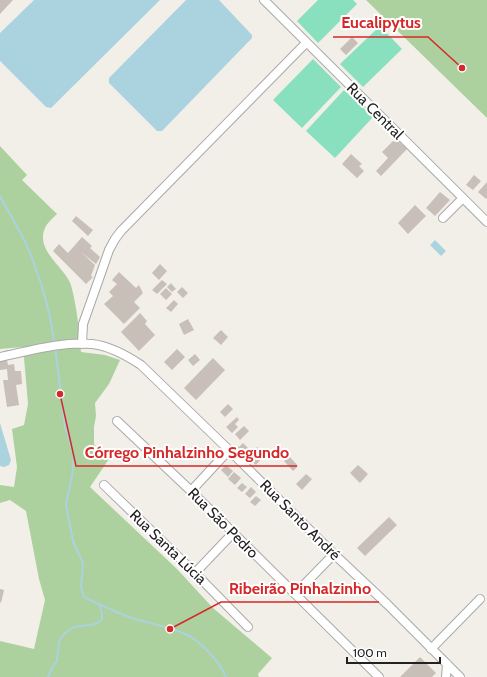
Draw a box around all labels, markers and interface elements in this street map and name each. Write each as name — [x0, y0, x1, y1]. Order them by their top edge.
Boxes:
callout: Eucalipytus — [333, 9, 428, 37]
text: Eucalipytus — [341, 13, 421, 32]
street label: Rua Central — [343, 79, 407, 143]
callout: Córrego Pinhalzinho Segundo — [76, 438, 297, 466]
text: Córrego Pinhalzinho Segundo — [85, 443, 289, 462]
street label: Rua Santo André — [256, 476, 344, 564]
street label: Rua São Pedro — [184, 484, 262, 562]
street label: Rua Santa Lúcia — [126, 506, 211, 589]
callout: Ribeirão Pinhalzinho — [221, 574, 379, 602]
text: Ribeirão Pinhalzinho — [229, 579, 371, 598]
scale bar — [347, 639, 440, 665]
text: 100 m — [353, 645, 387, 660]

